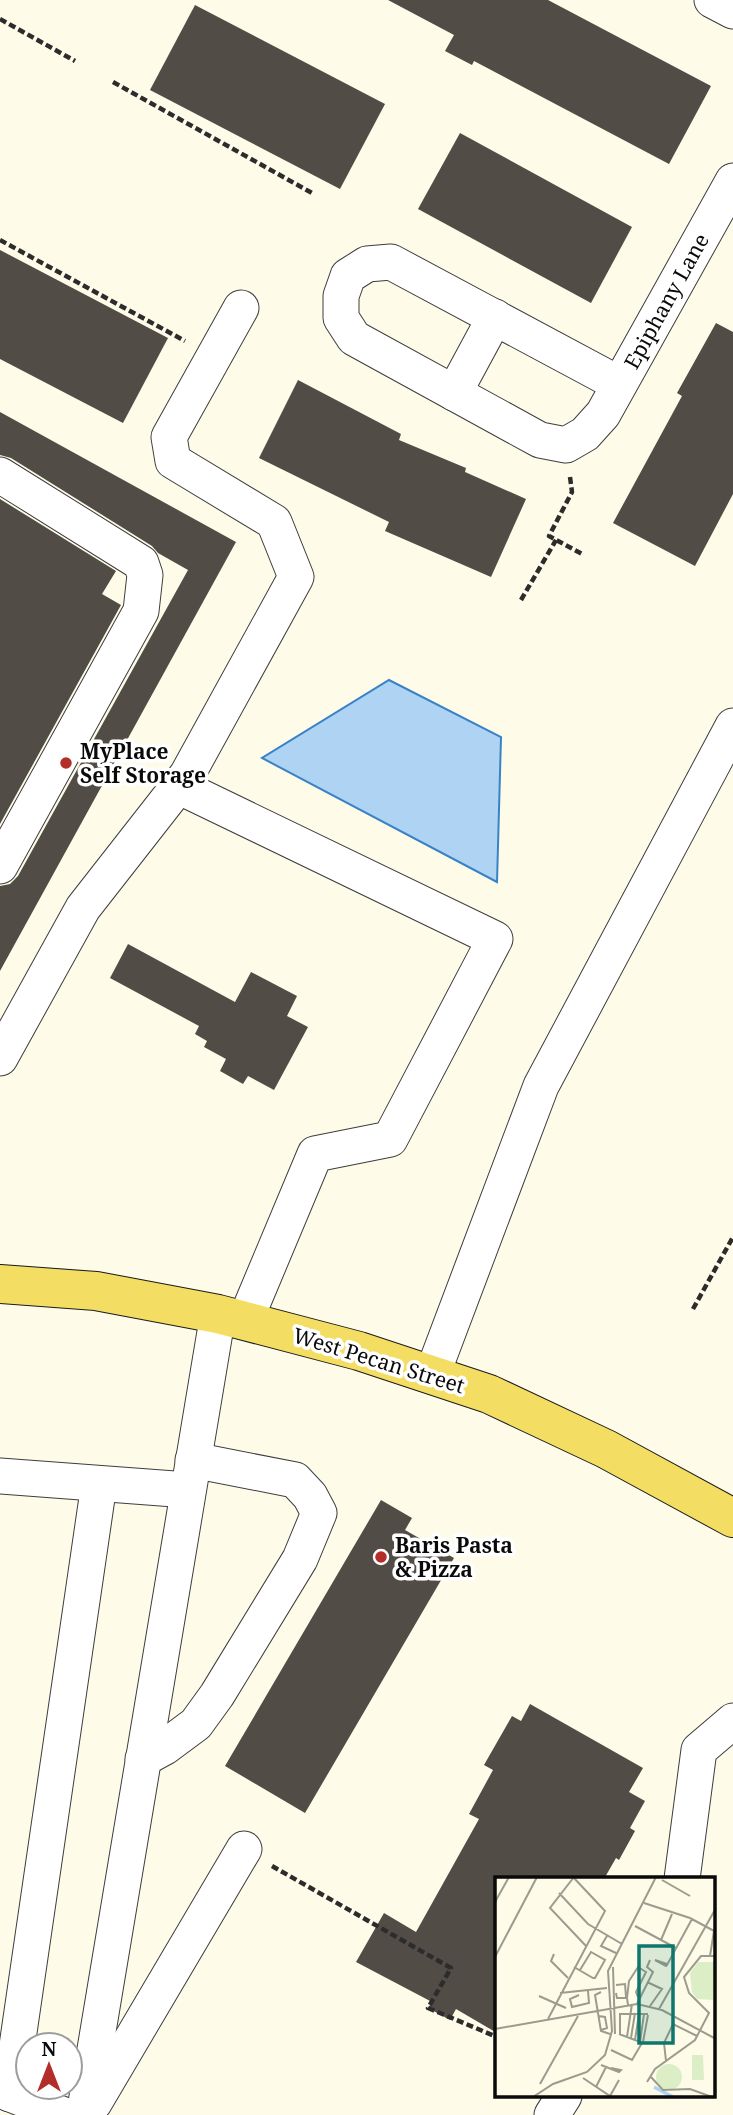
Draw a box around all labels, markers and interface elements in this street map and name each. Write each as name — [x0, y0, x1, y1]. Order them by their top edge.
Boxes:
street label: Epiphany Lane — [617, 228, 715, 374]
place label: MyPlace Self Storage — [80, 737, 206, 789]
marker: MyPlace Self Storage — [58, 755, 74, 771]
street label: West Pecan Street — [290, 1321, 468, 1399]
place label: Baris Pasta & Pizza — [395, 1531, 513, 1583]
marker: Baris Pasta & Pizza — [373, 1549, 389, 1565]
inset map — [495, 1877, 716, 2098]
north arrow — [14, 2031, 84, 2101]
text: N — [42, 2036, 57, 2062]

